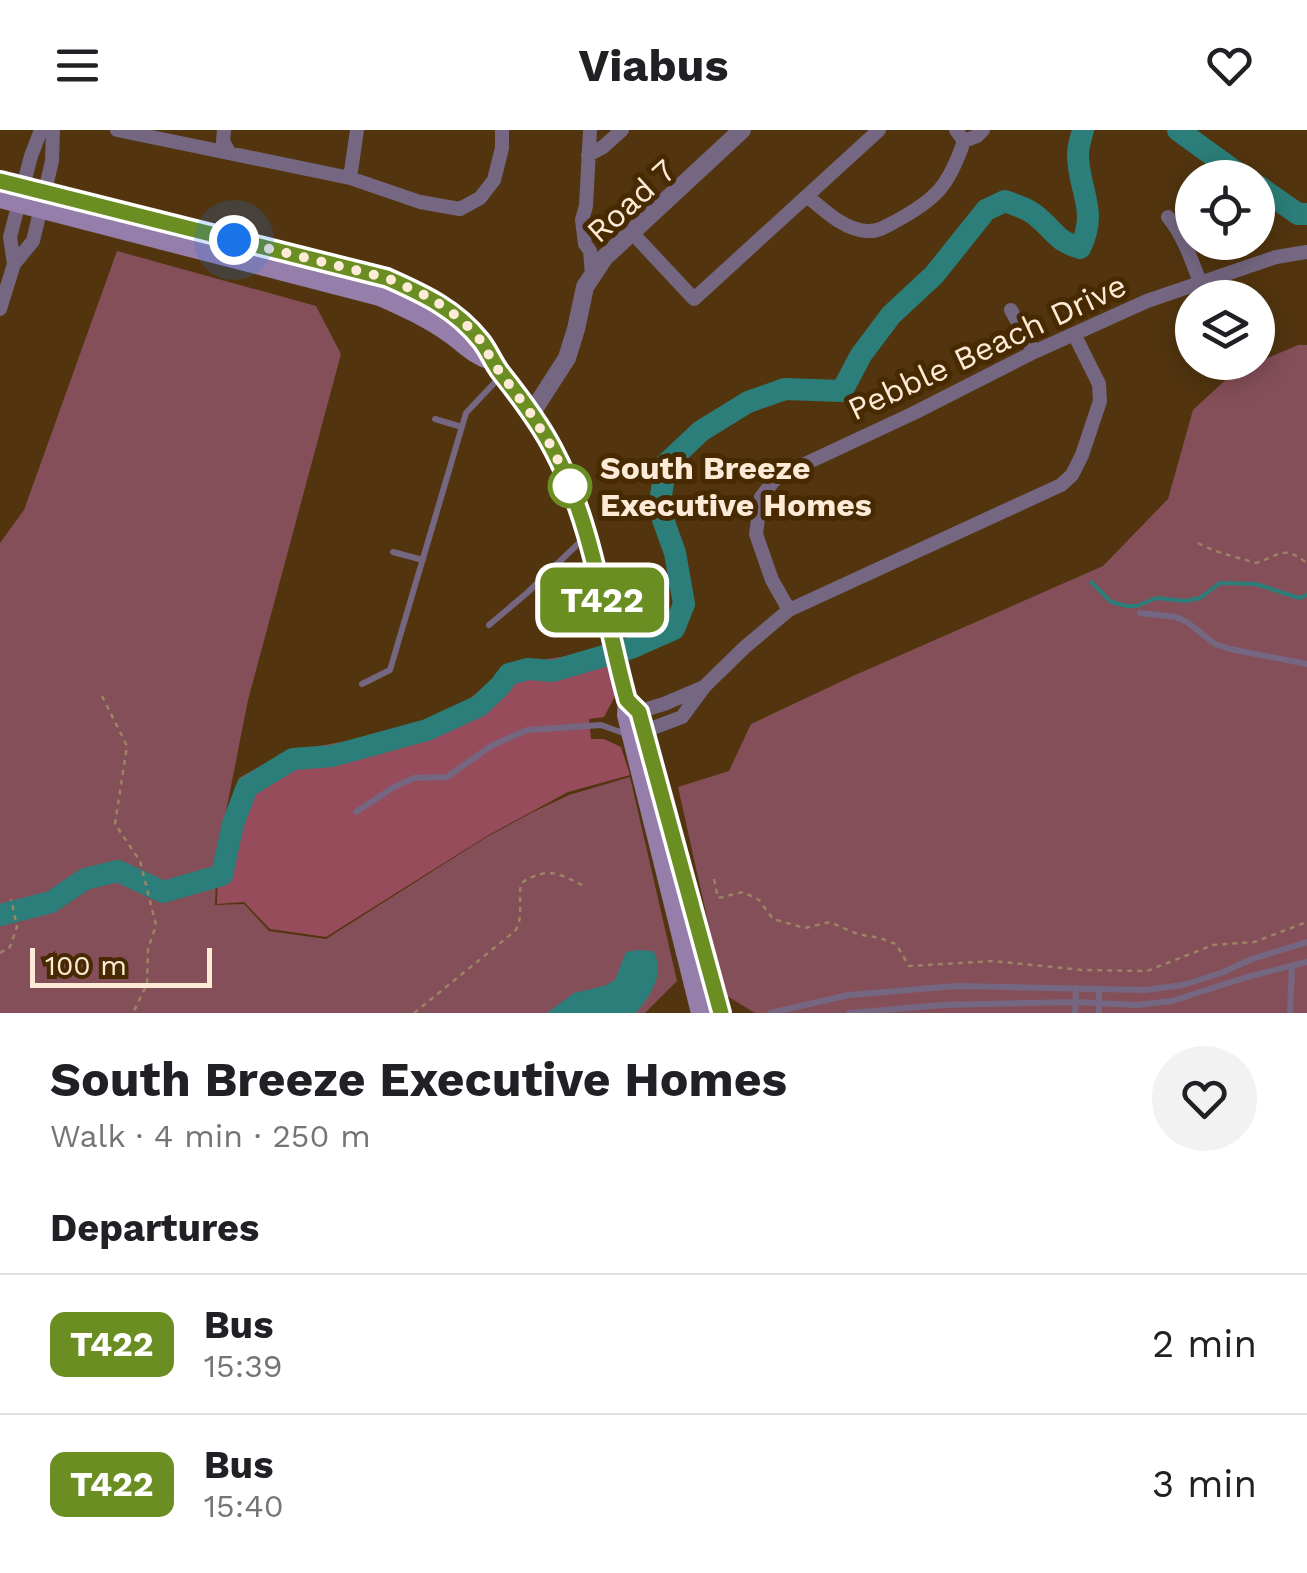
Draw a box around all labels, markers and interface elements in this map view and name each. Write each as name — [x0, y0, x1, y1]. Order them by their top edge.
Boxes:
icon: menu — [50, 38, 105, 93]
icon: heart — [1202, 38, 1257, 93]
text: Viabus — [579, 39, 728, 92]
street label: Road 7 — [579, 152, 683, 250]
map controls — [1175, 160, 1275, 380]
button: locate — [1175, 160, 1275, 260]
your location — [209, 215, 259, 265]
street label: Pebble Beach Drive — [842, 266, 1132, 428]
button: layers — [1175, 280, 1275, 380]
place label: South Breeze Executive Homes — [600, 449, 872, 524]
marker: South Breeze Executive Homes — [549, 465, 591, 507]
line badge: T422 — [532, 568, 672, 632]
text: T422 — [560, 579, 644, 621]
scale bar — [30, 943, 212, 988]
text: 100 m — [45, 949, 127, 982]
button: heart — [1152, 1046, 1257, 1151]
text: South Breeze Executive Homes — [50, 1051, 787, 1108]
text: Walk · 4 min · 250 m — [50, 1117, 371, 1155]
text: Departures — [50, 1206, 259, 1250]
text: Bus — [204, 1303, 273, 1347]
text: 2 min — [1152, 1322, 1257, 1366]
text: T422 — [70, 1323, 154, 1365]
text: 15:39 — [204, 1347, 283, 1385]
text: Bus — [204, 1443, 273, 1487]
text: 3 min — [1152, 1462, 1257, 1506]
text: T422 — [70, 1463, 154, 1505]
text: 15:40 — [204, 1487, 284, 1525]

